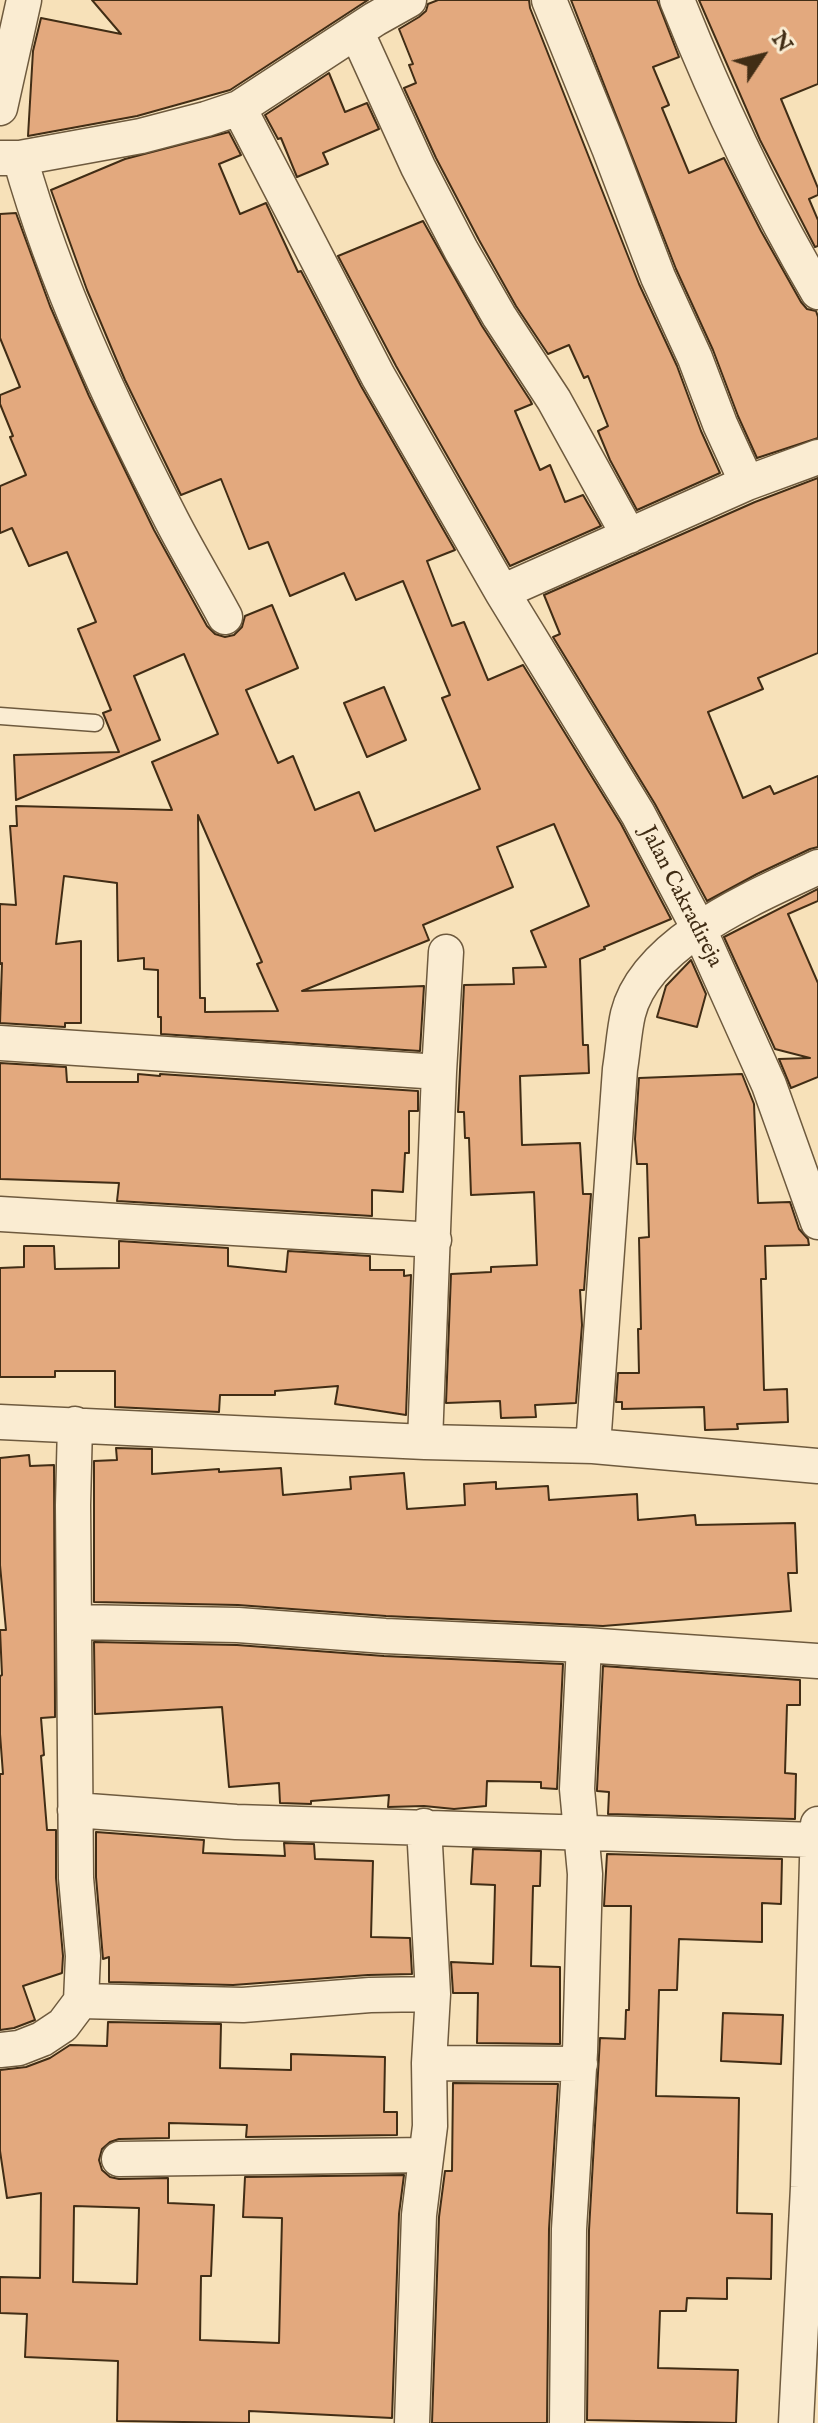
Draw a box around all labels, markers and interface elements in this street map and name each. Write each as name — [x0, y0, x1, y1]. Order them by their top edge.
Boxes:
north arrow — [722, 16, 802, 96]
text: N — [765, 26, 799, 58]
street label: Jalan Cakradireja — [633, 822, 727, 972]

